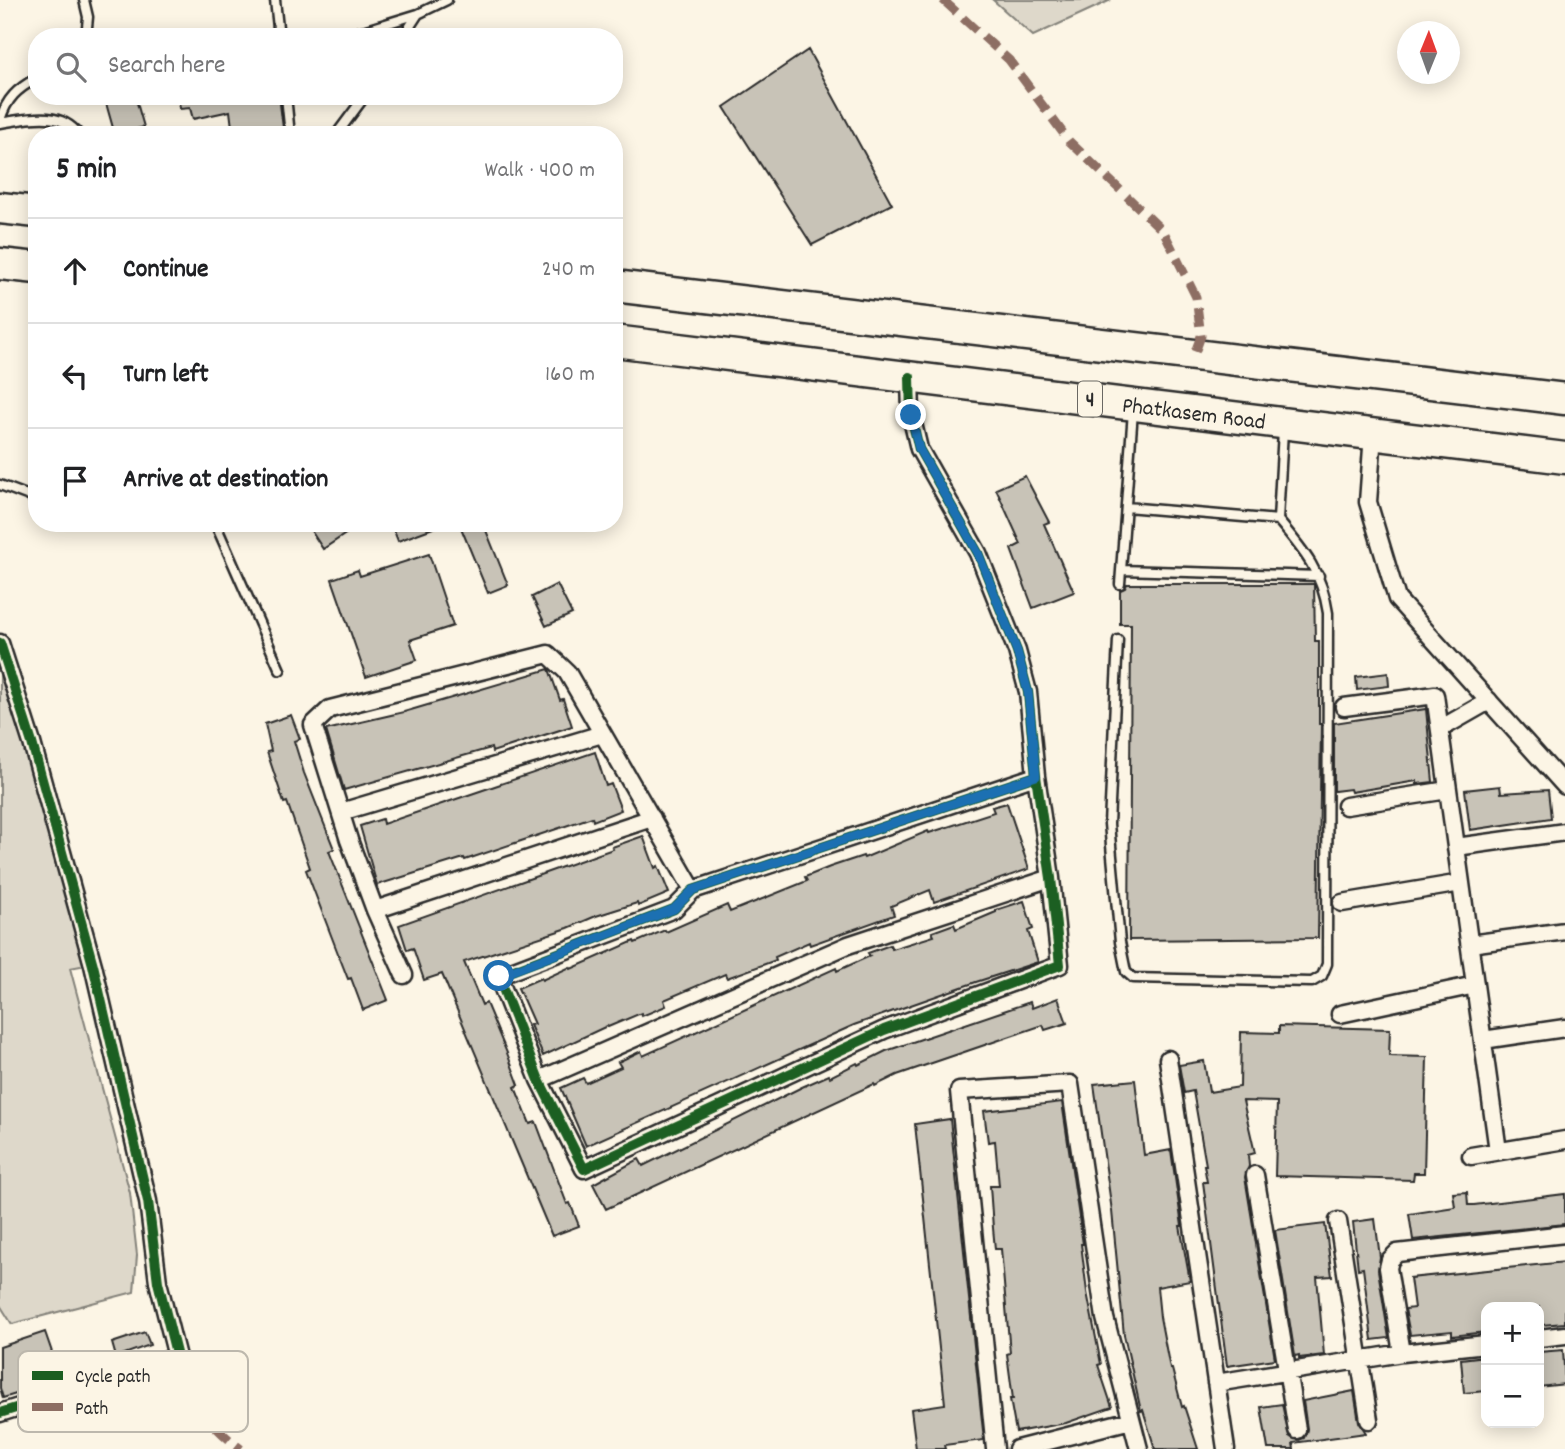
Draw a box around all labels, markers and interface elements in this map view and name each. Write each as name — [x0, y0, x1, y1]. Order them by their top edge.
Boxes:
north arrow — [1397, 21, 1460, 84]
search box — [28, 28, 623, 105]
icon: search — [52, 48, 90, 86]
text: Search here — [108, 48, 226, 85]
text: 5 min — [56, 150, 117, 193]
text: Walk · 400 m — [485, 155, 595, 188]
icon: ahead — [56, 252, 94, 290]
text: Continue — [123, 252, 208, 289]
text: 240 m — [542, 254, 595, 287]
icon: left — [56, 357, 94, 395]
text: Turn left — [123, 357, 209, 394]
text: 160 m — [545, 359, 595, 392]
road number: 4 — [1078, 382, 1102, 416]
street label: Phatkasem Road — [1120, 390, 1267, 441]
route end — [895, 399, 926, 430]
icon: arrive — [56, 462, 94, 500]
text: Arrive at destination — [123, 462, 328, 499]
route start — [483, 960, 514, 991]
map controls — [1481, 1302, 1544, 1428]
button: + — [1481, 1302, 1544, 1365]
legend — [18, 1351, 248, 1432]
text: Cycle path — [75, 1365, 150, 1392]
button: − — [1481, 1365, 1544, 1428]
text: Path — [75, 1397, 108, 1424]

